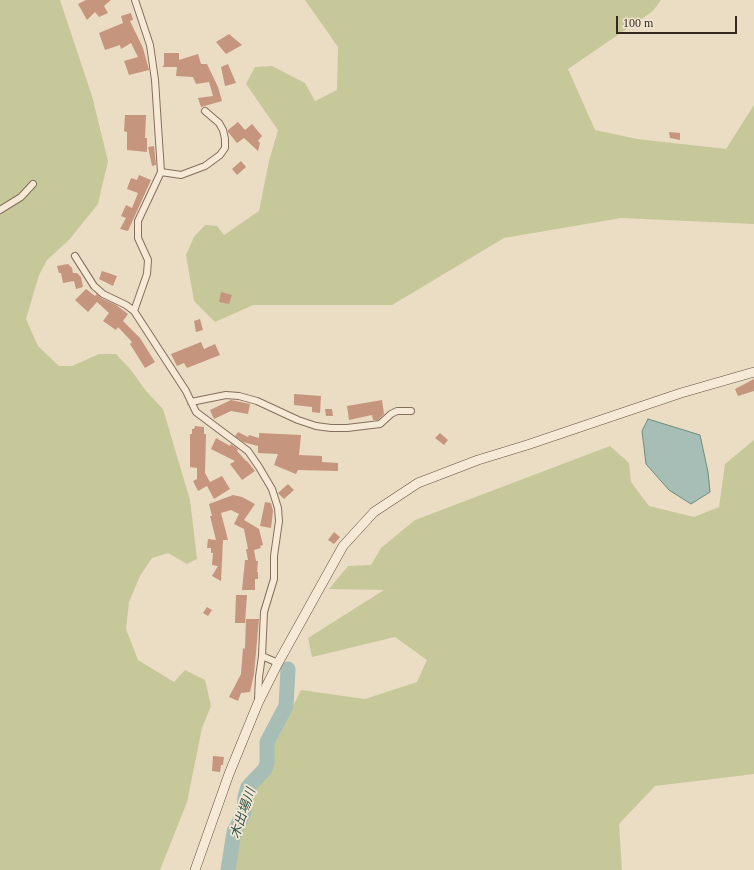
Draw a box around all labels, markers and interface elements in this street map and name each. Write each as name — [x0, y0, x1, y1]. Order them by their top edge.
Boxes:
scale bar — [618, 8, 739, 34]
text: 100 m — [623, 16, 653, 30]
water label: 木出場川 — [226, 786, 258, 840]

